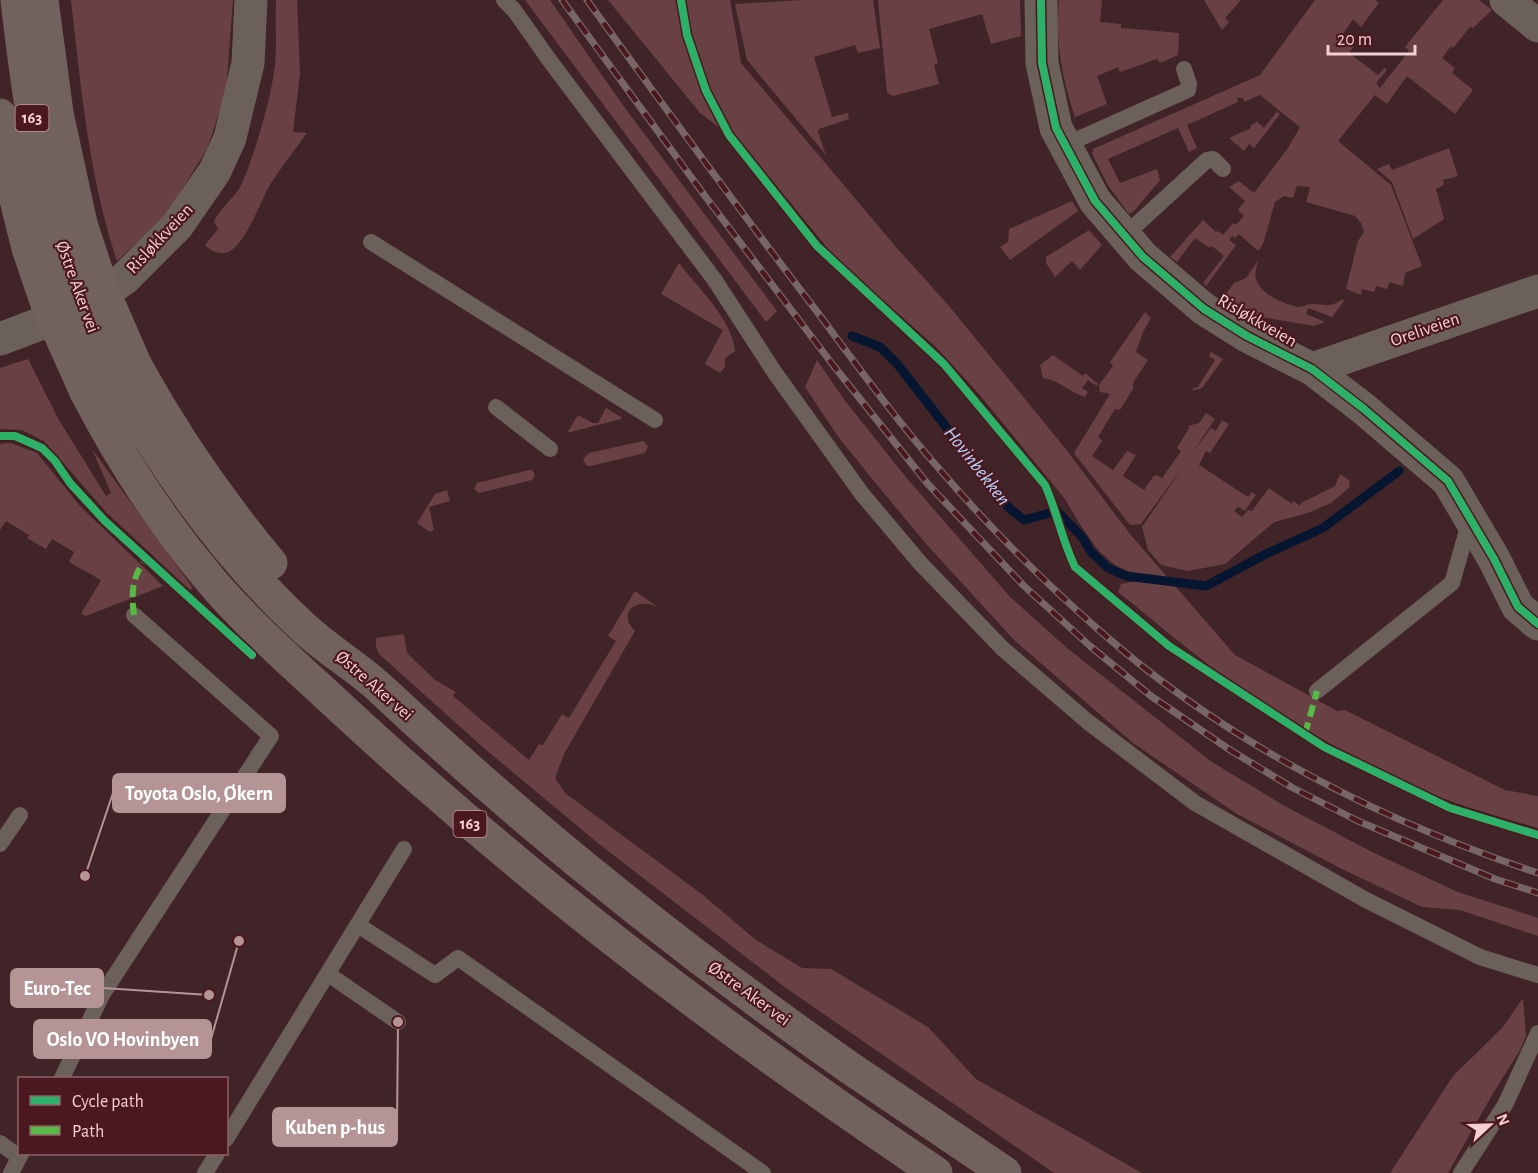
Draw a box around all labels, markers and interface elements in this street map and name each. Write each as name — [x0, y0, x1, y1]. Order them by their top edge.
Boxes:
scale bar — [1328, 18, 1415, 56]
text: 20 m — [1337, 31, 1372, 49]
road number: 163 — [15, 105, 48, 131]
street label: Risløkkveien — [123, 201, 197, 277]
street label: Østre Aker vei — [52, 239, 102, 335]
street label: Risløkkveien — [1214, 291, 1300, 351]
street label: Oreliveien — [1388, 310, 1462, 350]
water label: Hovinbekken — [940, 423, 1014, 509]
street label: Østre Aker vei — [332, 648, 416, 724]
callout: Toyota Oslo, Økern — [113, 774, 285, 812]
text: Toyota Oslo, Økern — [125, 784, 273, 804]
road number: 163 — [454, 811, 486, 837]
street label: Østre Aker vei — [705, 958, 793, 1030]
callout: Euro-Tec — [11, 969, 103, 1007]
text: Euro-Tec — [23, 979, 91, 999]
callout: Oslo VO Hovinbyen — [34, 1020, 211, 1058]
text: Oslo VO Hovinbyen — [47, 1030, 199, 1050]
legend — [18, 1077, 228, 1155]
text: Cycle path — [72, 1093, 144, 1111]
north arrow — [1460, 1095, 1520, 1155]
callout: Kuben p-hus — [273, 1108, 397, 1146]
text: N — [1493, 1112, 1512, 1128]
text: Kuben p-hus — [285, 1118, 386, 1138]
text: Path — [72, 1123, 104, 1141]

